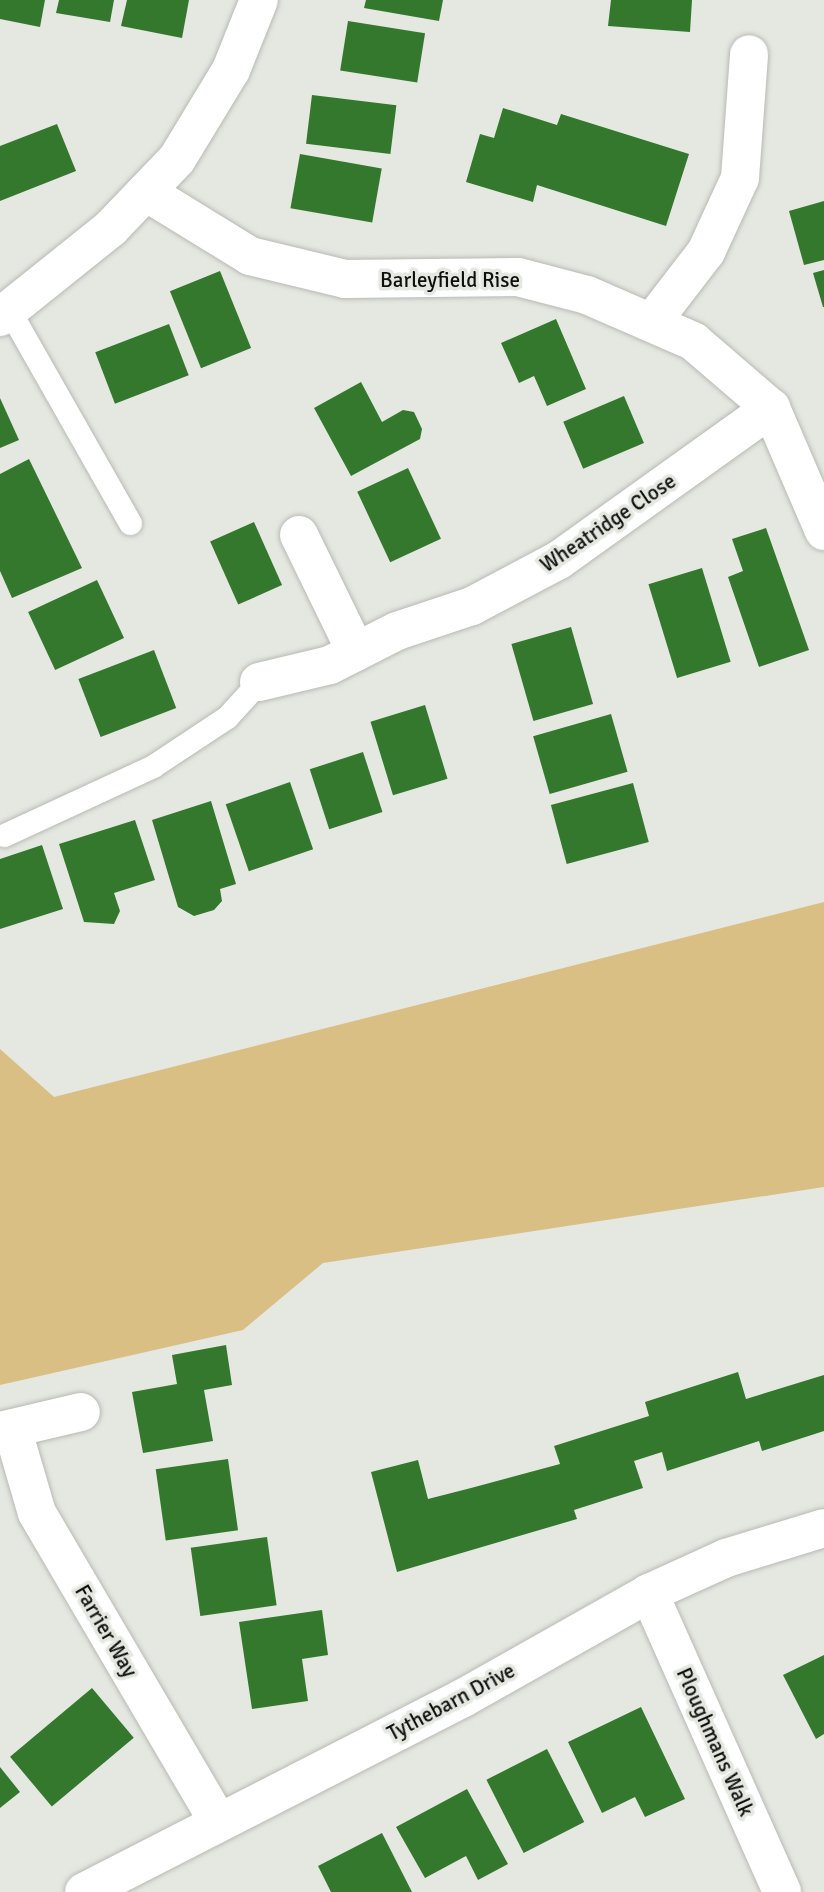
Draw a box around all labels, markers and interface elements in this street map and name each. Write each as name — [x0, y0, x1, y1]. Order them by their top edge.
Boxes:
street label: Barleyfield Rise — [380, 267, 520, 293]
street label: Wheatridge Close — [535, 468, 681, 578]
street label: Farrier Way — [69, 1580, 143, 1682]
street label: Tythebarn Drive — [383, 1658, 519, 1746]
street label: Ploughmans Walk — [671, 1664, 759, 1820]

